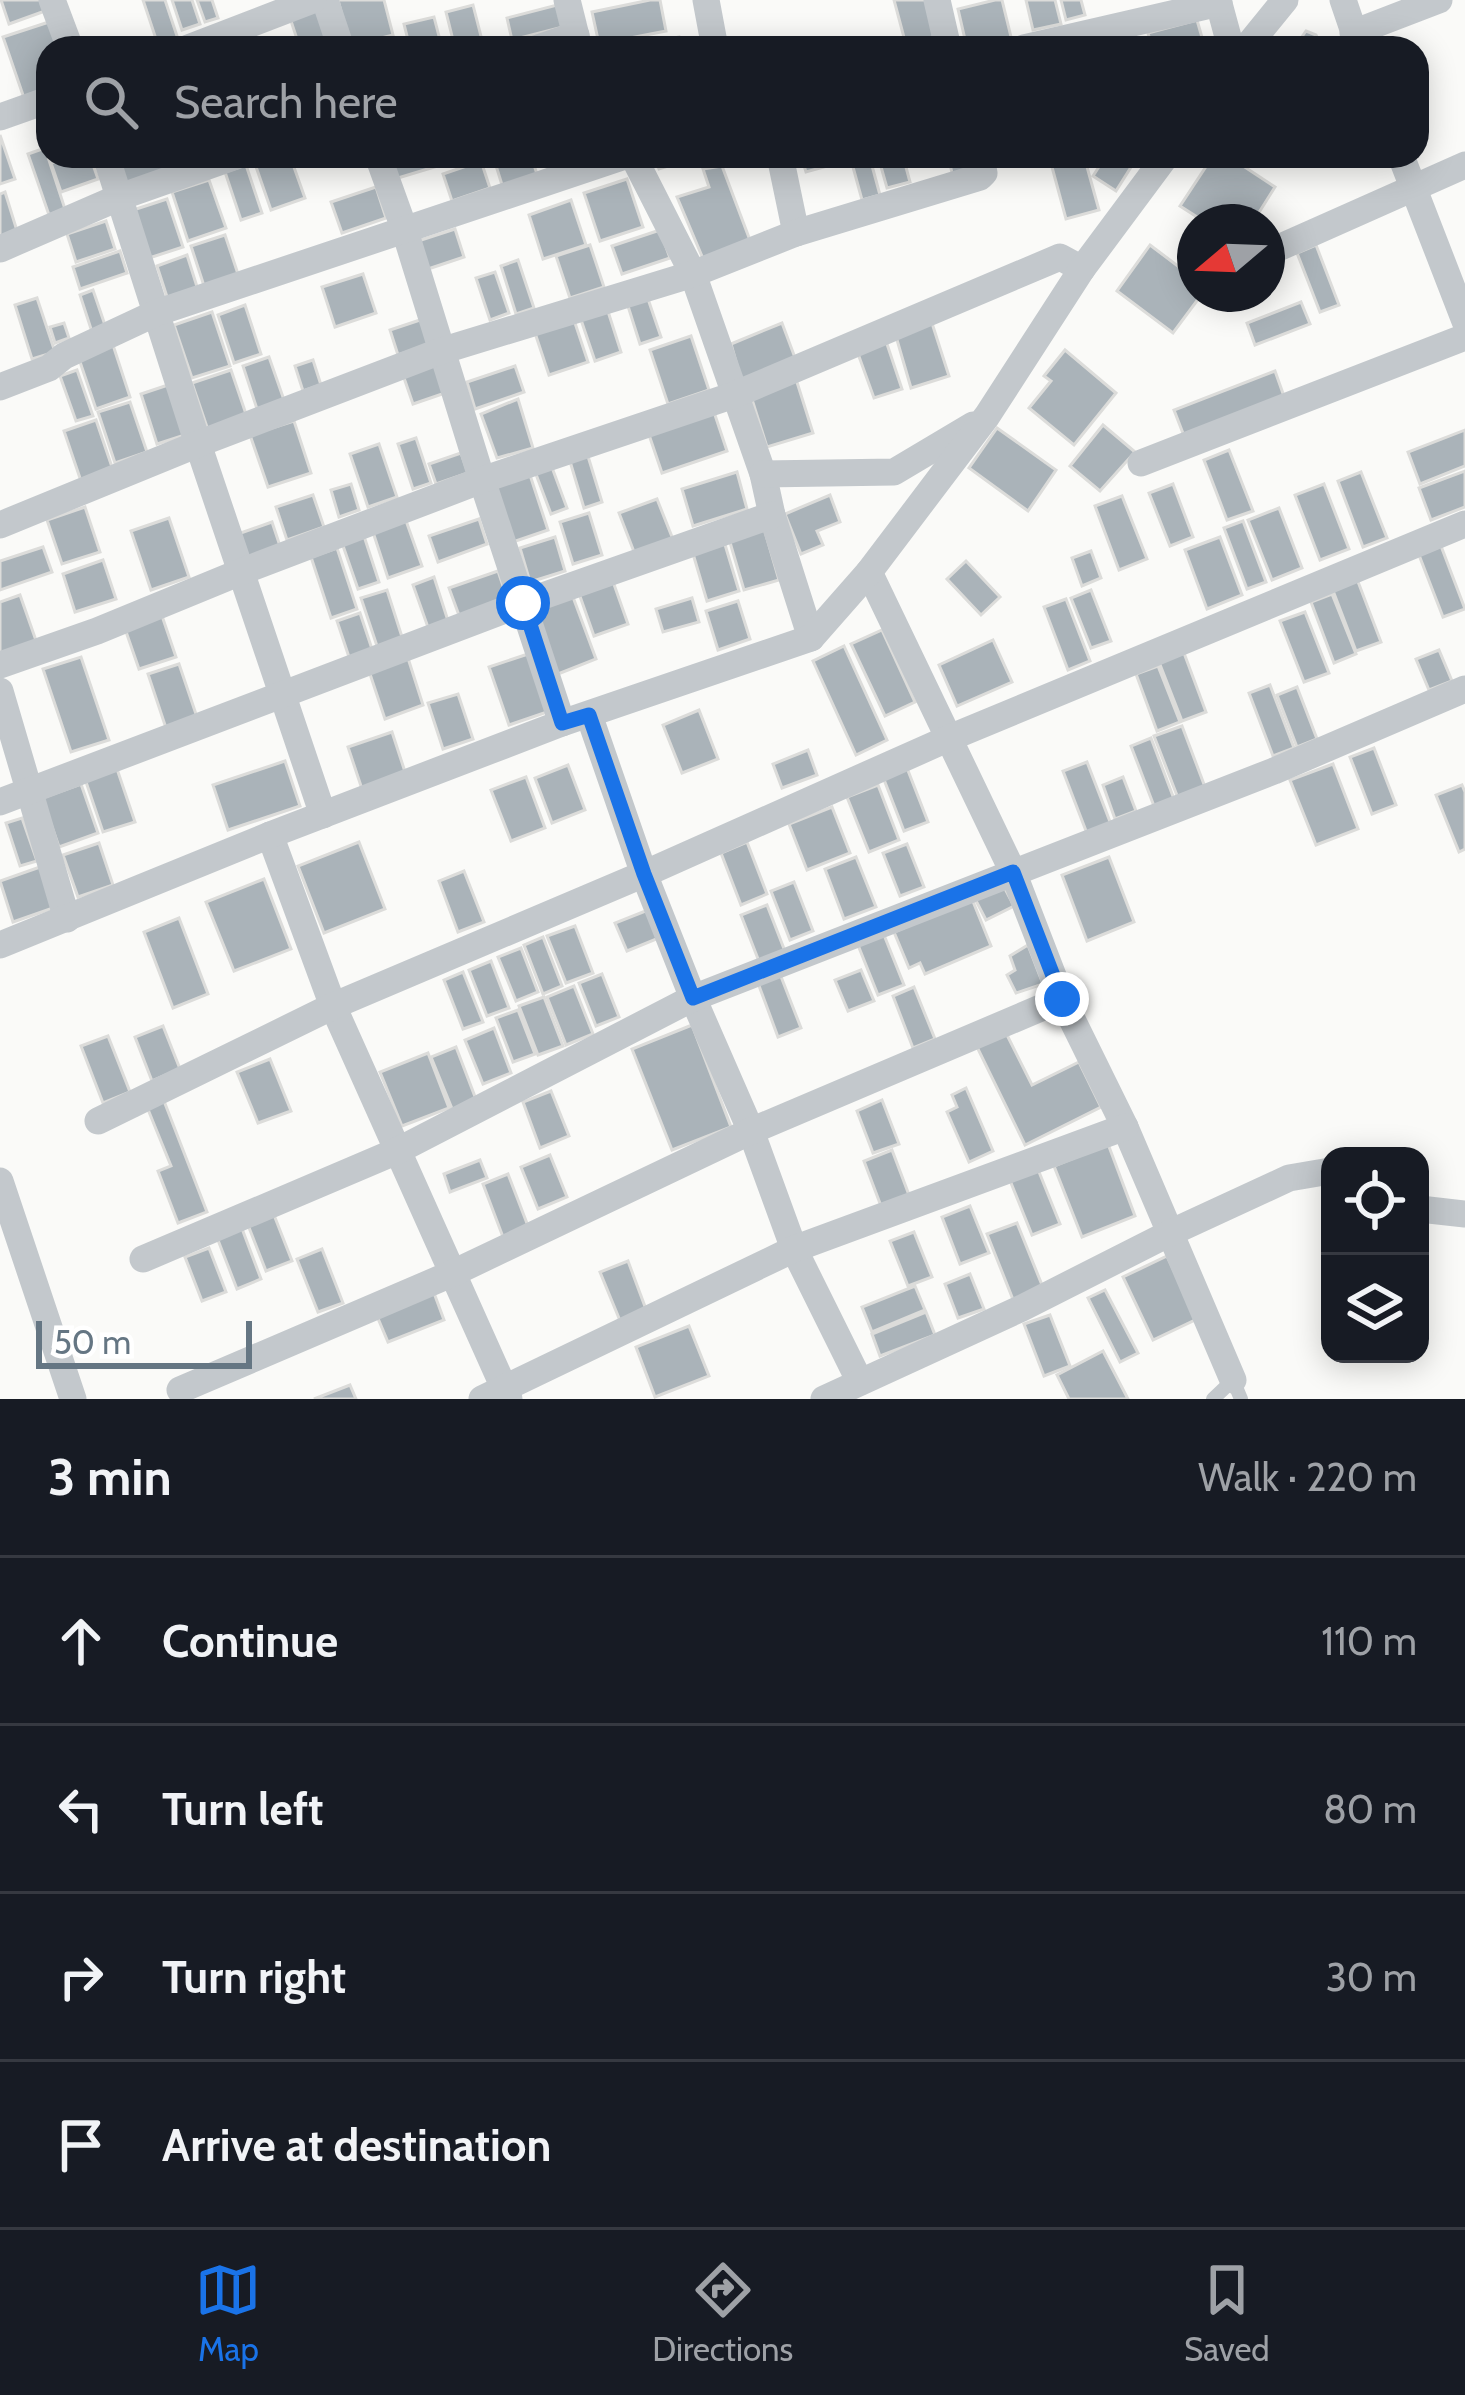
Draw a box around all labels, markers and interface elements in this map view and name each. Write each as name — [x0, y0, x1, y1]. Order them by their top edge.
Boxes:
search box — [36, 36, 1429, 168]
icon: search — [78, 69, 144, 135]
text: Search here — [174, 75, 398, 129]
north arrow — [1177, 204, 1285, 312]
route start — [496, 576, 550, 630]
route end — [1035, 972, 1089, 1026]
map controls — [1321, 1147, 1429, 1363]
button: locate — [1321, 1147, 1429, 1255]
button: layers — [1321, 1255, 1429, 1363]
scale bar — [36, 1315, 252, 1368]
text: 50 m — [54, 1322, 131, 1362]
text: 3 min — [48, 1446, 172, 1508]
text: Walk · 220 m — [1198, 1453, 1417, 1501]
icon: ahead — [48, 1608, 114, 1674]
text: Continue — [162, 1614, 338, 1668]
text: 110 m — [1321, 1617, 1417, 1665]
icon: left — [48, 1776, 114, 1842]
text: Turn left — [162, 1782, 324, 1836]
text: 80 m — [1323, 1785, 1417, 1833]
icon: right — [48, 1944, 114, 2010]
text: Turn right — [162, 1950, 346, 2004]
text: 30 m — [1326, 1953, 1417, 2001]
icon: arrive — [48, 2112, 114, 2178]
text: Arrive at destination — [162, 2118, 551, 2172]
tab: Map — [195, 2257, 261, 2369]
tab: Directions — [652, 2257, 793, 2369]
tab: Saved — [1184, 2257, 1270, 2369]

